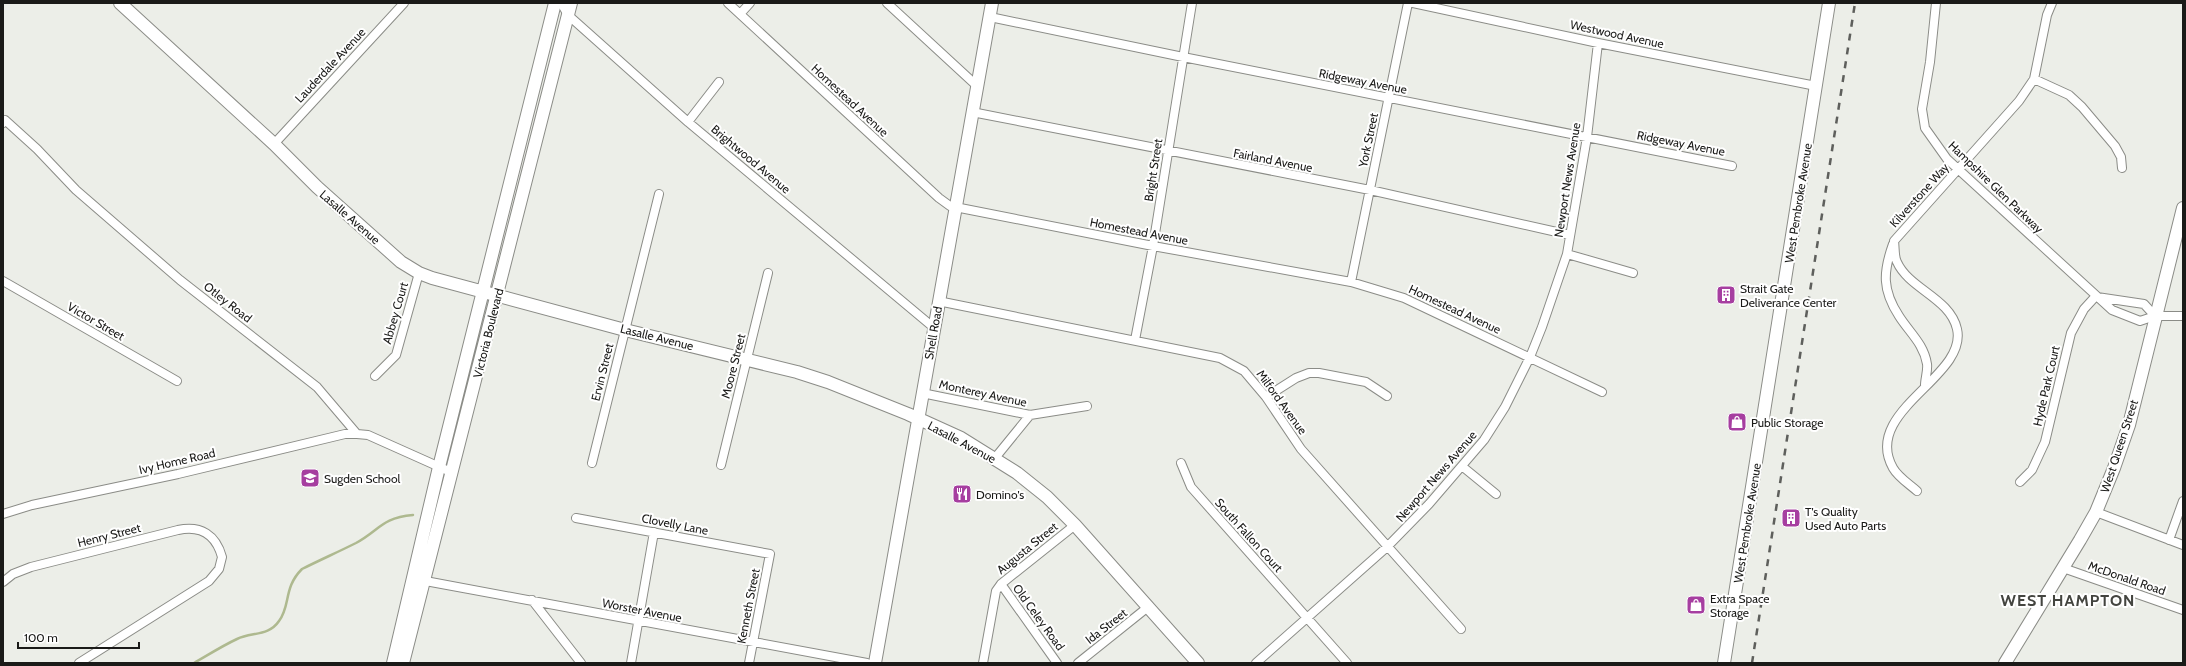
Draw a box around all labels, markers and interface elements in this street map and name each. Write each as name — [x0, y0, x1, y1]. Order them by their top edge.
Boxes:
street label: Westwood Avenue — [1569, 17, 1665, 51]
street label: Lauderdale Avenue — [292, 25, 368, 105]
street label: Homestead Avenue — [808, 60, 892, 140]
street label: Ridgeway Avenue — [1318, 65, 1408, 97]
street label: York Street — [1355, 111, 1381, 169]
street label: Brightwood Avenue — [708, 121, 794, 197]
street label: Newport News Avenue — [1551, 122, 1583, 238]
street label: Ridgeway Avenue — [1636, 127, 1726, 159]
street label: Bright Street — [1141, 138, 1165, 202]
street label: Hampshire Glen Parkway — [1945, 138, 2047, 236]
street label: West Pembroke Avenue — [1781, 142, 1815, 264]
street label: Fairland Avenue — [1232, 145, 1314, 175]
street label: Kilverstone Way — [1886, 160, 1952, 230]
street label: Lasalle Avenue — [317, 187, 383, 247]
street label: Homestead Avenue — [1089, 214, 1189, 248]
street label: Otley Road — [201, 279, 255, 325]
street label: Abbey Court — [379, 280, 411, 346]
street label: Homestead Avenue — [1407, 281, 1503, 337]
place label: Strait Gate Deliverance Center — [1740, 281, 1837, 310]
building icon: Strait Gate Deliverance Center — [1715, 284, 1737, 306]
street label: Victoria Boulevard — [470, 287, 506, 379]
street label: Victor Street — [65, 299, 127, 343]
street label: Shell Road — [921, 305, 945, 361]
street label: Lasalle Avenue — [619, 321, 695, 353]
street label: Moore Street — [718, 332, 748, 400]
street label: Ervin Street — [588, 342, 616, 402]
street label: Hyde Park Court — [2029, 344, 2063, 428]
street label: Milford Avenue — [1253, 367, 1311, 437]
street label: Monterey Avenue — [938, 376, 1028, 410]
street label: West Queen Street — [2097, 398, 2141, 494]
shop icon: Public Storage — [1726, 411, 1748, 433]
place label: Public Storage — [1751, 415, 1823, 430]
street label: Lasalle Avenue — [925, 418, 999, 466]
street label: Newport News Avenue — [1392, 427, 1480, 525]
street label: Ivy Home Road — [137, 445, 217, 477]
street label: West Pembroke Avenue — [1730, 462, 1764, 584]
school or university icon: Sugden School — [299, 467, 321, 489]
place label: Sugden School — [324, 471, 401, 486]
restaurant icon: Domino's — [951, 483, 973, 505]
place label: Domino's — [976, 487, 1024, 502]
street label: South Fallon Court — [1212, 495, 1286, 575]
place label: T's Quality Used Auto Parts — [1805, 504, 1886, 533]
building icon: T's Quality Used Auto Parts — [1780, 507, 1802, 529]
street label: Clovelly Lane — [640, 510, 710, 538]
street label: Augusta Street — [993, 519, 1061, 577]
street label: Henry Street — [76, 520, 142, 550]
street label: McDonald Road — [2086, 558, 2168, 598]
street label: Kenneth Street — [733, 567, 763, 645]
street label: Old Celey Road — [1010, 581, 1068, 653]
place label: Extra Space Storage — [1710, 591, 1769, 620]
district label: WEST HAMPTON — [2001, 591, 2135, 610]
shop icon: Extra Space Storage — [1685, 594, 1707, 616]
street label: Worster Avenue — [601, 595, 683, 625]
street label: Ida Street — [1082, 605, 1130, 647]
scale bar — [18, 624, 139, 650]
text: 100 m — [24, 630, 58, 645]

